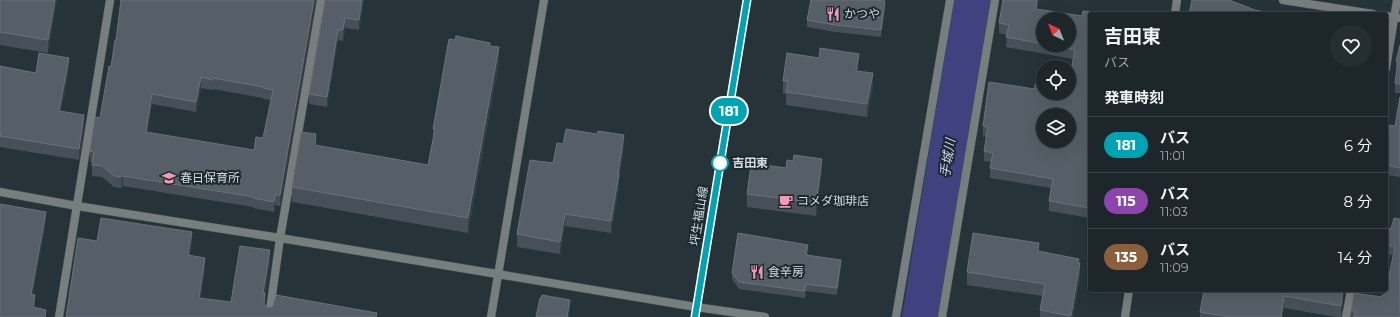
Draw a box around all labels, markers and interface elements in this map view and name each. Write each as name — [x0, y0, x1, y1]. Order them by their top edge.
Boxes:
restaurant icon: かつや — [825, 6, 841, 22]
place label: かつや — [844, 6, 880, 21]
north arrow — [1036, 12, 1076, 52]
map controls — [1036, 12, 1076, 148]
text: 吉田東 — [1104, 25, 1161, 48]
button: heart — [1330, 25, 1372, 67]
text: バス — [1104, 54, 1130, 70]
button: locate — [1036, 60, 1076, 100]
text: 発車時刻 — [1104, 88, 1164, 107]
line badge: 181 — [706, 98, 752, 124]
text: 181 — [719, 102, 739, 120]
button: layers — [1036, 108, 1076, 148]
text: バス — [1160, 128, 1190, 147]
water label: 手城川 — [936, 136, 958, 179]
text: 181 — [1116, 136, 1136, 154]
text: 6 分 — [1344, 136, 1372, 155]
text: 11:01 — [1160, 147, 1185, 163]
marker: 吉田東 — [711, 154, 729, 172]
place label: 吉田東 — [732, 155, 768, 170]
school or university icon: 春日保育所 — [161, 170, 177, 186]
place label: 春日保育所 — [180, 170, 240, 185]
text: バス — [1160, 184, 1190, 203]
street label: 坪生福山線 — [686, 185, 711, 247]
text: 115 — [1116, 192, 1136, 210]
text: 8 分 — [1343, 192, 1372, 211]
cafe icon: コメダ珈琲店 — [778, 193, 794, 209]
place label: コメダ珈琲店 — [797, 193, 869, 208]
text: 11:03 — [1160, 203, 1188, 219]
text: バス — [1160, 240, 1190, 259]
text: 135 — [1115, 248, 1137, 266]
text: 14 分 — [1338, 248, 1372, 267]
text: 11:09 — [1160, 259, 1189, 275]
restaurant icon: 食辛房 — [749, 264, 765, 280]
place label: 食辛房 — [768, 264, 804, 279]

